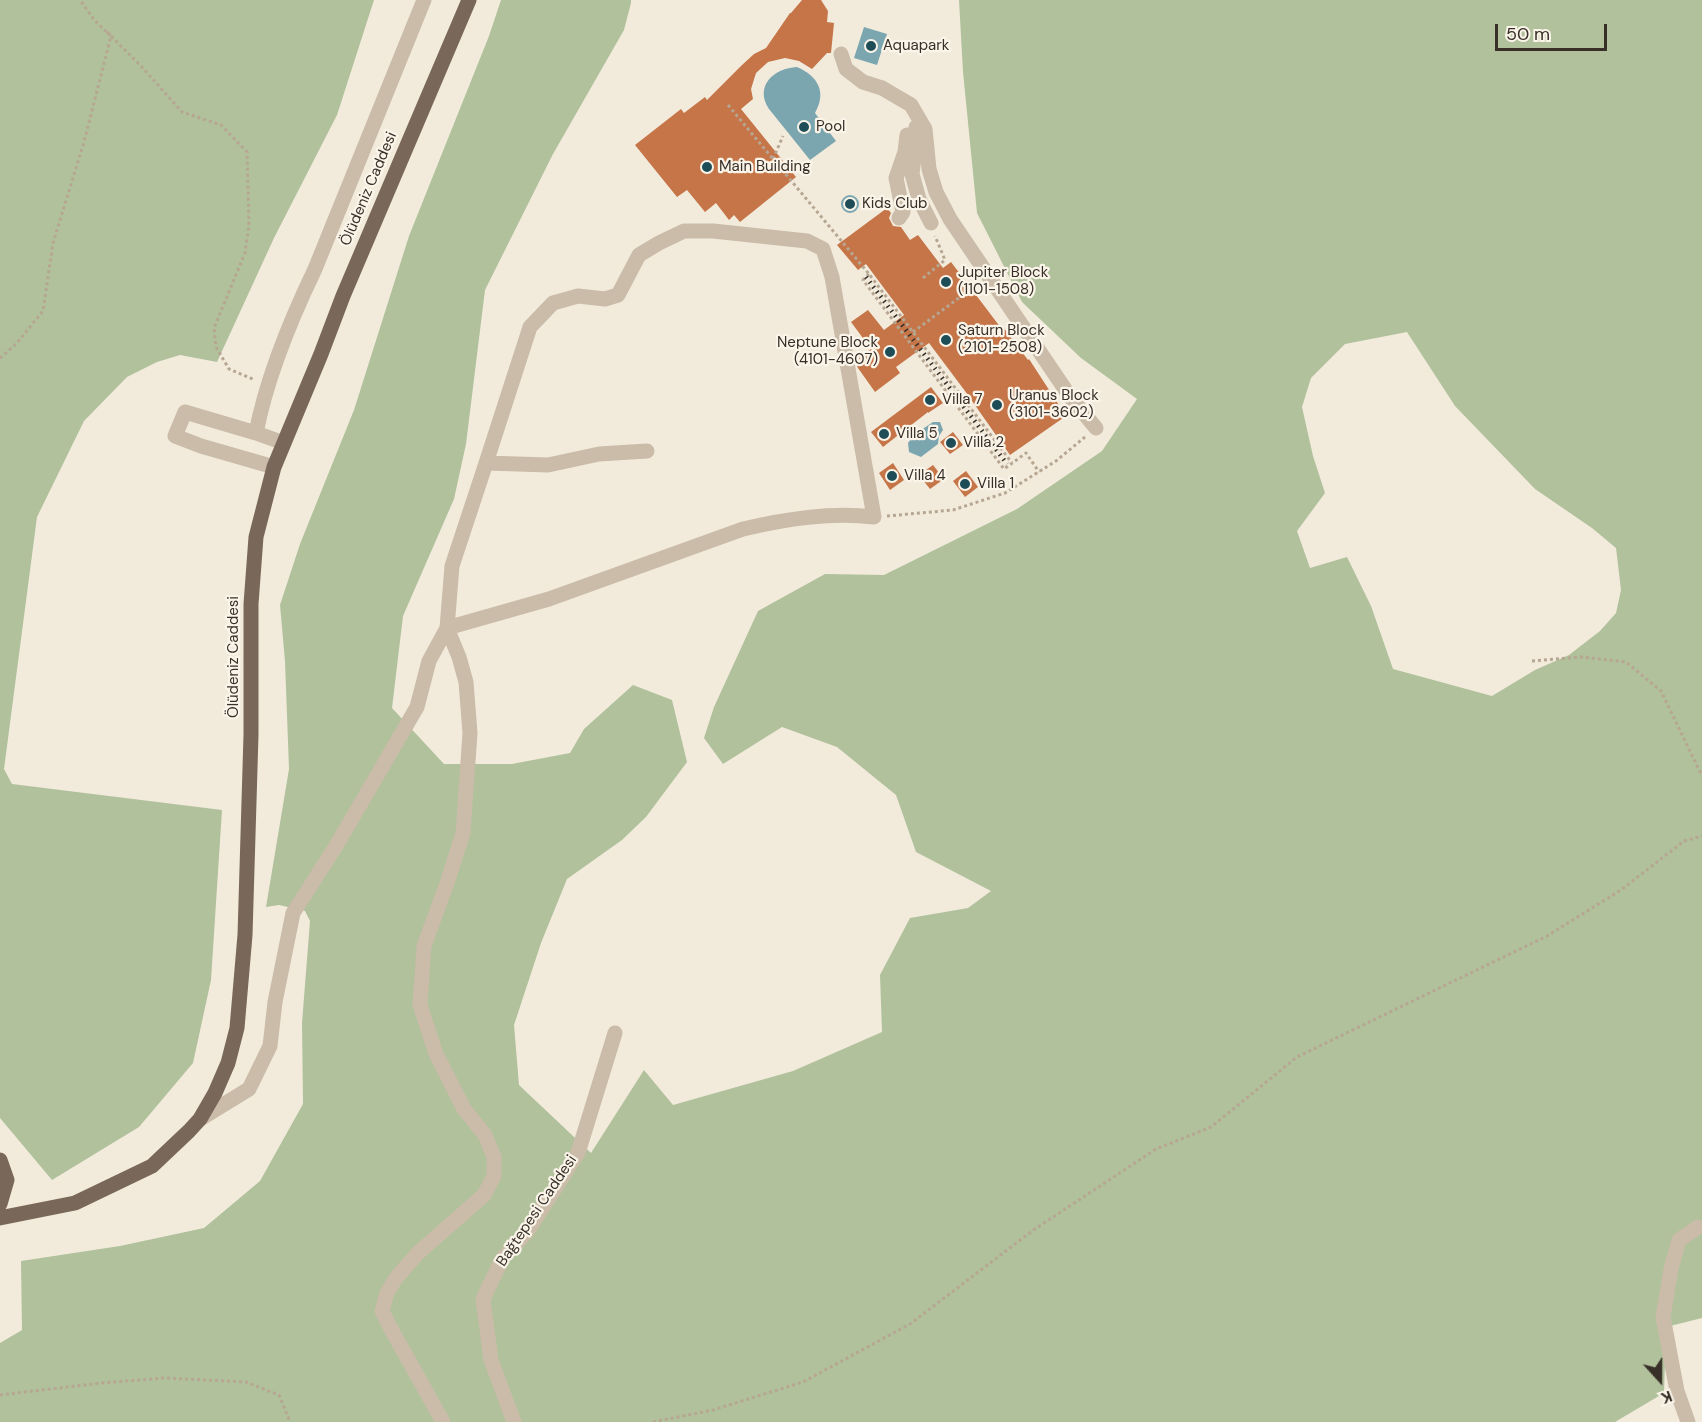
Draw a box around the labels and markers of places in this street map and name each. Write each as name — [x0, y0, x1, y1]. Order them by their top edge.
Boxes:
place label: Aquapark — [883, 37, 949, 55]
marker: Aquapark — [864, 39, 878, 53]
place label: Pool — [816, 118, 845, 136]
marker: Pool — [797, 120, 811, 134]
place label: Main Building — [719, 158, 811, 176]
marker: Main Building — [700, 160, 714, 174]
place label: Kids Club — [862, 195, 927, 213]
marker: Kids Club — [843, 197, 857, 211]
place label: Jupiter Block (1101-1508) — [958, 264, 1048, 299]
marker: Jupiter Block (1101-1508) — [939, 275, 953, 289]
place label: Saturn Block (2101-2508) — [958, 322, 1045, 357]
marker: Saturn Block (2101-2508) — [939, 333, 953, 347]
place label: Neptune Block (4101-4607) — [777, 334, 878, 369]
marker: Neptune Block (4101-4607) — [883, 345, 897, 359]
place label: Uranus Block (3101-3602) — [1009, 387, 1099, 422]
place label: Villa 7 — [942, 391, 982, 409]
marker: Villa 7 — [923, 393, 937, 407]
marker: Uranus Block (3101-3602) — [990, 398, 1004, 412]
place label: Villa 5 — [896, 425, 938, 443]
marker: Villa 5 — [877, 427, 891, 441]
place label: Villa 2 — [963, 434, 1004, 452]
marker: Villa 2 — [944, 436, 958, 450]
place label: Villa 4 — [904, 467, 946, 485]
marker: Villa 4 — [885, 469, 899, 483]
place label: Villa 1 — [977, 475, 1014, 493]
marker: Villa 1 — [958, 477, 972, 491]

